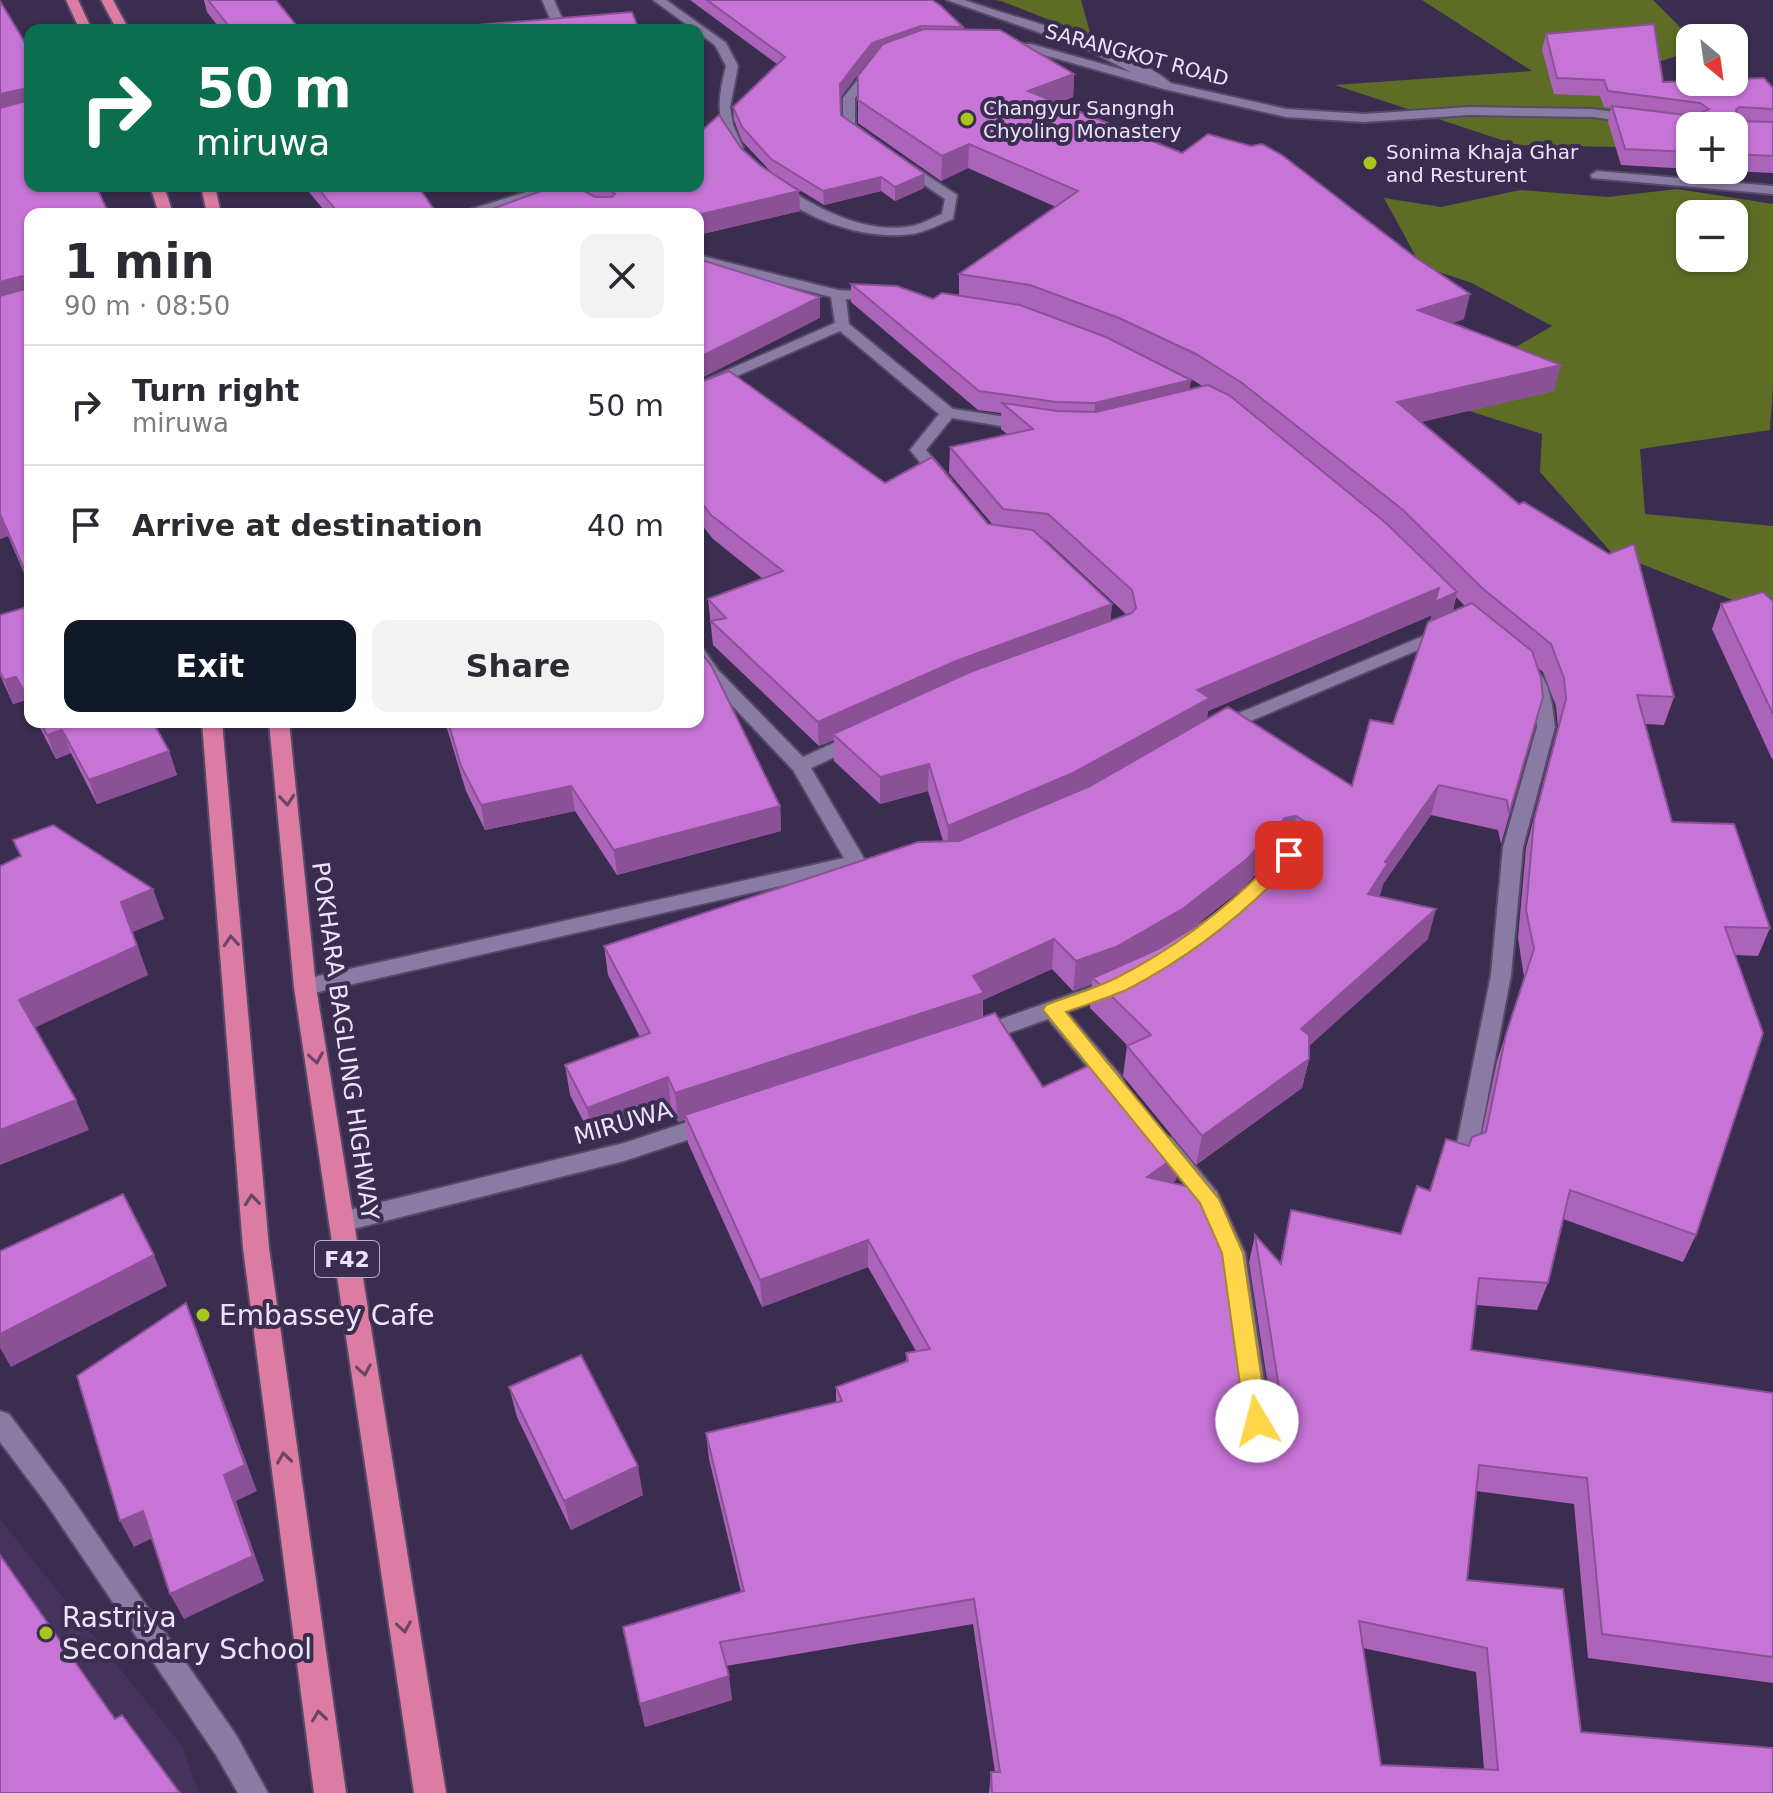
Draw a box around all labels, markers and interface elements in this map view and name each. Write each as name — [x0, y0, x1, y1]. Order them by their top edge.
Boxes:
street label: SARANGKOT ROAD — [1043, 19, 1231, 91]
north arrow — [1676, 24, 1748, 96]
map controls — [1676, 24, 1748, 272]
text: 50 m — [196, 55, 352, 120]
icon: right — [64, 56, 168, 160]
place label: Changyur Sangngh Chyoling Monastery — [983, 96, 1182, 143]
marker: Changyur Sangngh Chyoling Monastery — [958, 110, 976, 128]
button: + — [1676, 112, 1748, 184]
text: miruwa — [196, 122, 330, 163]
place label: Sonima Khaja Ghar and Resturent — [1386, 140, 1579, 187]
marker: Sonima Khaja Ghar and Resturent — [1361, 154, 1379, 172]
button: − — [1676, 200, 1748, 272]
text: 1 min — [64, 233, 215, 289]
button: close — [580, 234, 664, 318]
text: 90 m · 08:50 — [64, 291, 230, 321]
text: Turn right — [132, 373, 299, 408]
icon: right — [64, 383, 108, 427]
text: 50 m — [587, 388, 664, 423]
text: miruwa — [132, 408, 229, 438]
icon: arrive — [64, 503, 108, 547]
text: Arrive at destination — [132, 508, 483, 543]
text: 40 m — [587, 508, 664, 543]
button: Exit — [64, 620, 356, 712]
button: Share — [372, 620, 664, 712]
one-way arrow — [278, 794, 295, 807]
pin — [1255, 821, 1323, 889]
icon: arrive — [1267, 833, 1311, 877]
street label: POKHARA BAGLUNG HIGHWAY — [306, 860, 384, 1222]
one-way arrow — [223, 934, 240, 947]
one-way arrow — [307, 1051, 324, 1065]
street label: MIRUWA — [571, 1095, 676, 1150]
one-way arrow — [244, 1193, 261, 1206]
road number: F42 — [315, 1241, 379, 1277]
place label: Embassey Cafe — [219, 1299, 435, 1332]
marker: Embassey Cafe — [194, 1306, 212, 1324]
one-way arrow — [355, 1363, 372, 1377]
position arrow — [1215, 1379, 1299, 1463]
one-way arrow — [276, 1451, 293, 1464]
place label: Rastriya Secondary School — [62, 1601, 312, 1666]
one-way arrow — [395, 1620, 412, 1634]
marker: Rastriya Secondary School — [37, 1624, 55, 1642]
one-way arrow — [311, 1709, 328, 1723]

